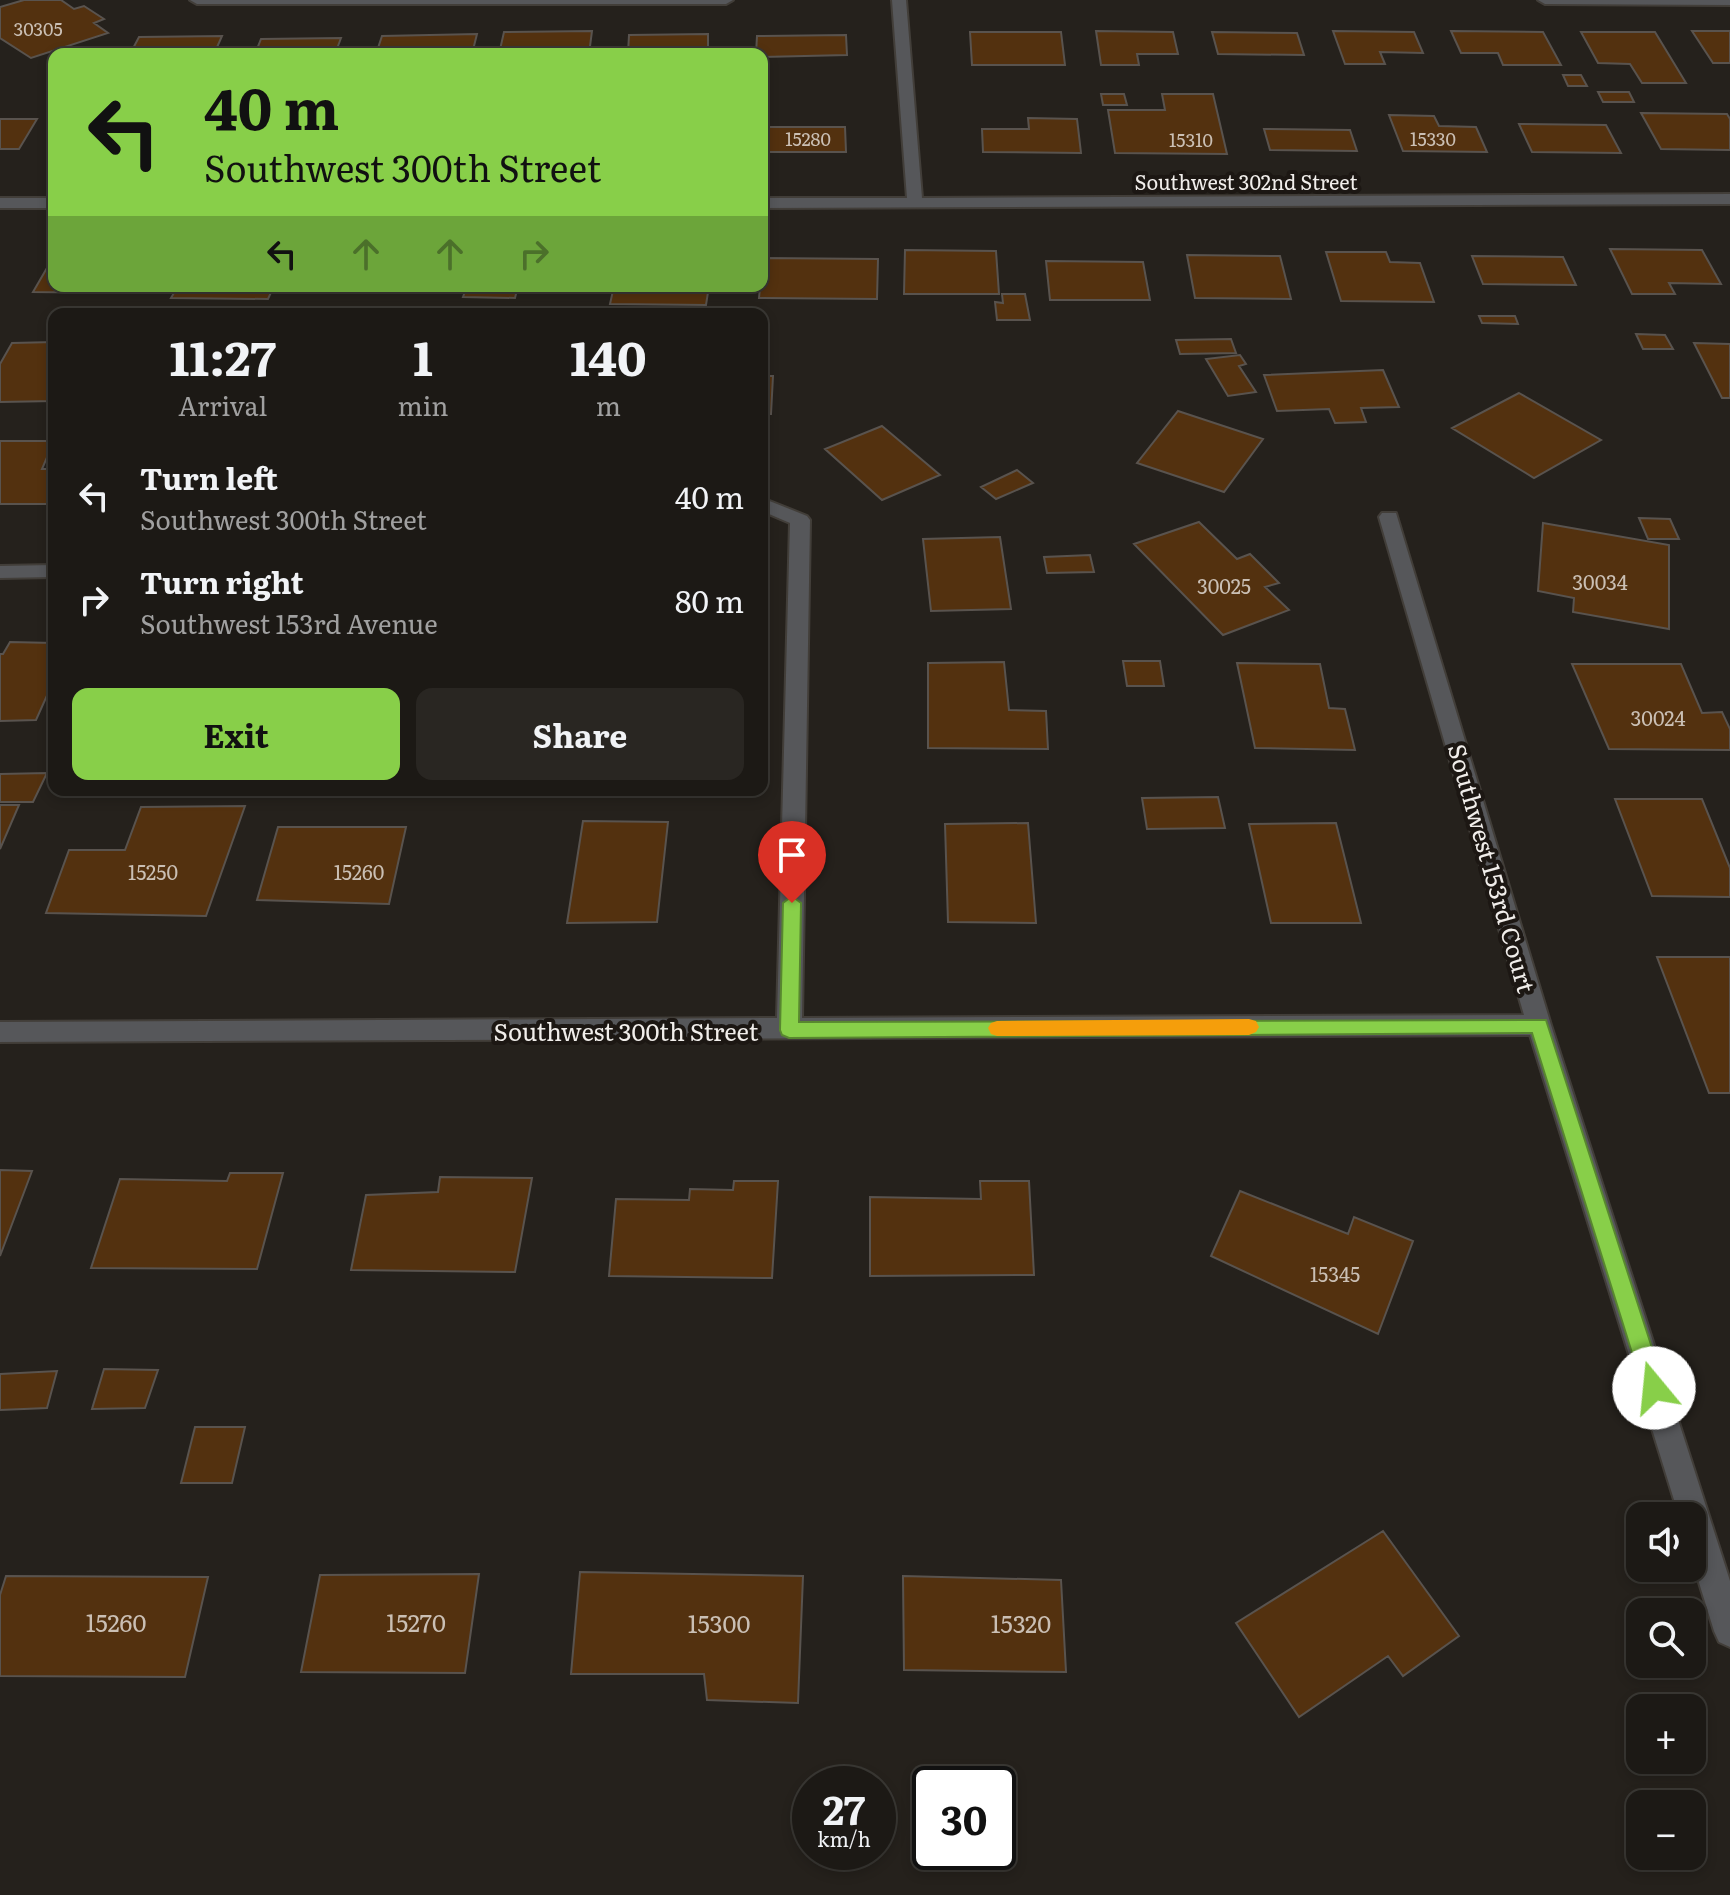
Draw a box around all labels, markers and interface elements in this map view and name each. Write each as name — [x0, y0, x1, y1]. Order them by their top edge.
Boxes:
house number: 30305 — [13, 15, 63, 42]
text: 40 m — [204, 64, 339, 147]
icon: left — [72, 80, 176, 184]
house number: 15280 — [785, 125, 831, 152]
house number: 15330 — [1410, 125, 1456, 152]
house number: 15310 — [1169, 126, 1213, 153]
text: Southwest 300th Street — [204, 140, 601, 193]
street label: Southwest 302nd Street — [1134, 166, 1358, 196]
icon: left — [260, 232, 304, 276]
icon: ahead — [344, 232, 388, 276]
icon: ahead — [428, 232, 472, 276]
icon: right — [512, 232, 556, 276]
text: 11:27 — [169, 320, 276, 391]
text: 1 — [413, 320, 433, 391]
text: 140 — [570, 320, 647, 391]
text: Arrival — [178, 385, 267, 424]
text: min — [397, 385, 449, 424]
text: m — [596, 385, 621, 424]
text: Turn left — [140, 455, 278, 499]
icon: left — [72, 474, 116, 518]
text: 40 m — [675, 474, 744, 518]
text: Southwest 300th Street — [140, 499, 427, 538]
text: Turn right — [140, 559, 304, 603]
house number: 30034 — [1572, 566, 1628, 596]
house number: 30025 — [1197, 570, 1251, 600]
icon: right — [72, 578, 116, 622]
text: 80 m — [675, 578, 744, 622]
text: Southwest 153rd Avenue — [140, 603, 438, 642]
button: Exit — [72, 688, 400, 780]
button: Share — [416, 688, 744, 780]
house number: 30024 — [1631, 702, 1685, 732]
street label: Southwest 153rd Court — [1441, 739, 1545, 997]
pin — [758, 821, 826, 903]
icon: arrive — [770, 833, 814, 877]
house number: 15250 — [128, 856, 178, 886]
house number: 15260 — [334, 856, 384, 886]
street label: Southwest 300th Street — [494, 1013, 759, 1048]
house number: 15345 — [1310, 1258, 1360, 1288]
position arrow — [1612, 1346, 1696, 1430]
map controls — [1626, 1502, 1706, 1870]
button: sound — [1626, 1502, 1706, 1582]
button: search — [1626, 1598, 1706, 1678]
house number: 15260 — [86, 1604, 146, 1639]
house number: 15270 — [386, 1604, 446, 1639]
house number: 15300 — [688, 1605, 750, 1640]
house number: 15320 — [991, 1605, 1051, 1640]
button: + — [1626, 1694, 1706, 1774]
speed limit sign: 30 — [912, 1766, 1016, 1870]
text: 27 — [823, 1778, 865, 1837]
button: − — [1626, 1790, 1706, 1870]
text: km/h — [817, 1823, 871, 1853]

